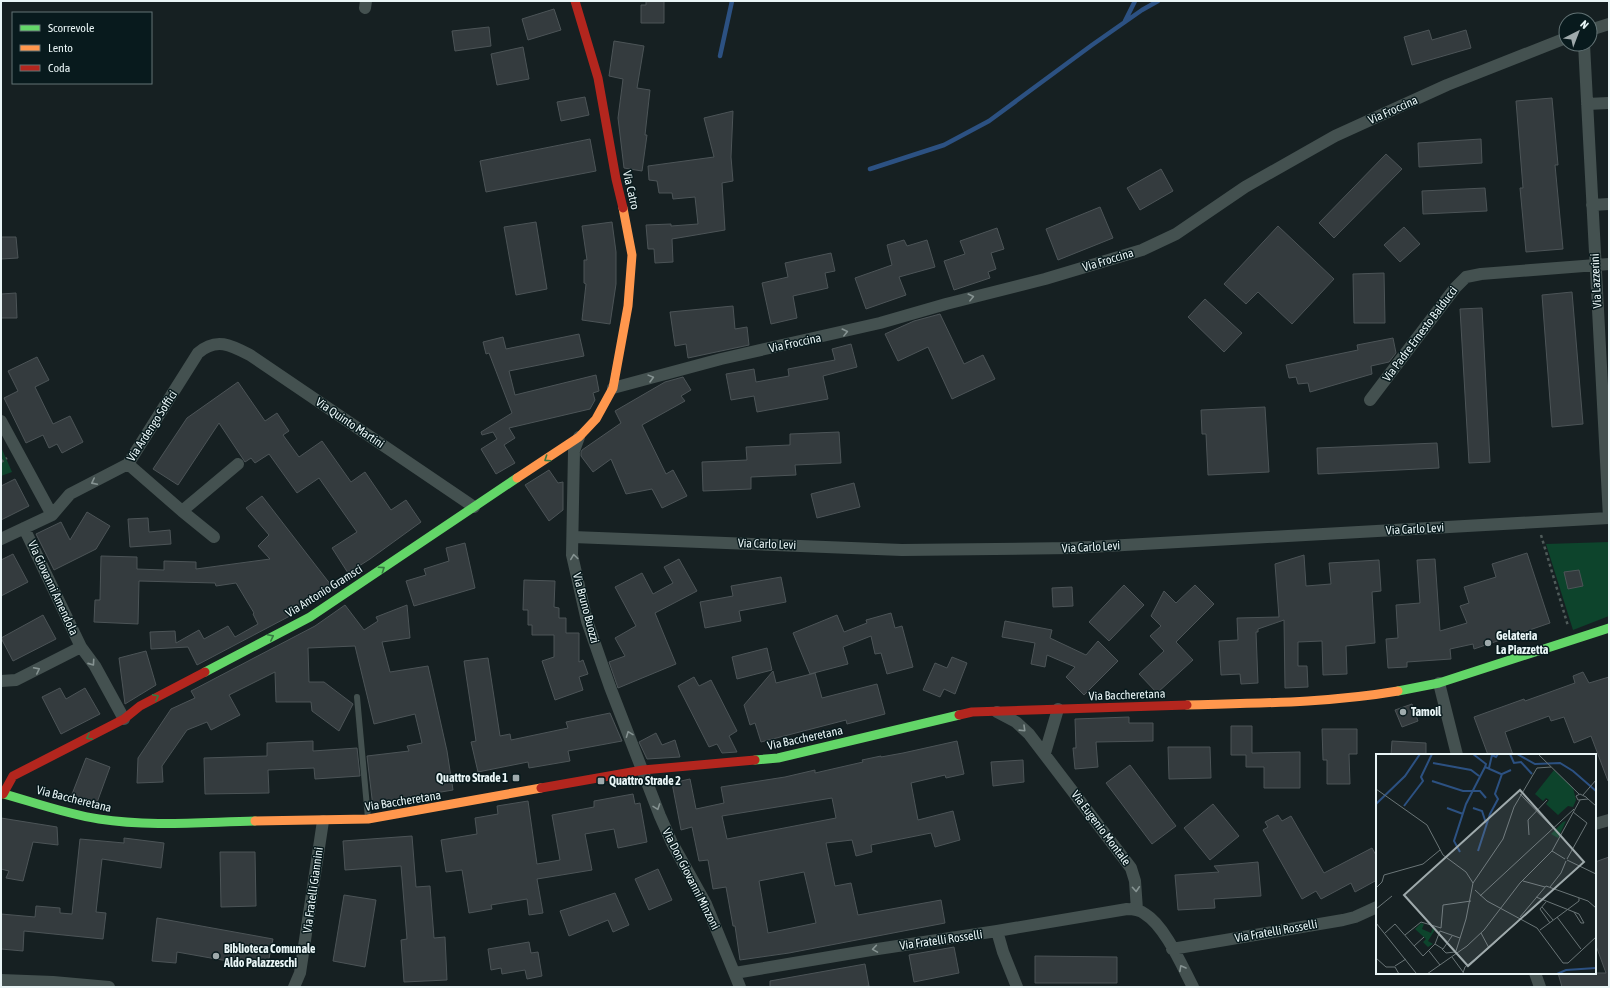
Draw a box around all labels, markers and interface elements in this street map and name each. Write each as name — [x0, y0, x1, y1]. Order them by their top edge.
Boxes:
legend — [12, 12, 152, 84]
north arrow — [1558, 12, 1598, 52]
text: N — [1578, 18, 1591, 31]
text: Scorrevole — [48, 21, 95, 35]
text: Lento — [48, 41, 73, 55]
text: Coda — [48, 61, 70, 75]
street label: Via Froccina — [1366, 93, 1420, 127]
street label: Via Catro — [620, 169, 642, 211]
street label: Via Froccina — [1081, 246, 1135, 274]
street label: Via Lazzerini — [1588, 253, 1604, 309]
street label: Via Padre Ernesto Balducci — [1380, 284, 1460, 384]
one-way arrow — [968, 294, 974, 302]
one-way arrow — [842, 328, 849, 336]
street label: Via Froccina — [768, 331, 822, 355]
one-way arrow — [648, 374, 654, 382]
street label: Via Ardengo Soffici — [124, 388, 180, 464]
street label: Via Quinto Martini — [313, 395, 387, 451]
one-way arrow — [544, 454, 551, 461]
one-way arrow — [90, 477, 98, 485]
street label: Via Carlo Levi — [1385, 520, 1445, 538]
street label: Via Carlo Levi — [738, 536, 796, 552]
street label: Via Giovanni Amendola — [25, 538, 81, 638]
street label: Via Carlo Levi — [1061, 538, 1121, 556]
one-way arrow — [569, 554, 578, 560]
street label: Via Antonio Gramsci — [283, 562, 365, 620]
one-way arrow — [378, 566, 385, 574]
street label: Via Bruno Buozzi — [570, 571, 602, 645]
place label: Gelateria La Piazzetta — [1496, 629, 1549, 657]
one-way arrow — [267, 634, 274, 641]
marker: Gelateria La Piazzetta — [1483, 638, 1493, 648]
one-way arrow — [87, 658, 94, 665]
one-way arrow — [33, 667, 41, 674]
street label: Via Baccheretana — [1088, 687, 1166, 703]
one-way arrow — [152, 695, 159, 702]
place label: Tamoil — [1411, 705, 1442, 719]
marker: Tamoil — [1398, 707, 1408, 717]
street label: Via Baccheretana — [766, 723, 844, 753]
one-way arrow — [1018, 724, 1026, 732]
one-way arrow — [625, 731, 633, 738]
one-way arrow — [86, 732, 93, 739]
inset map — [1376, 754, 1596, 974]
place label: Quattro Strade 1 — [436, 771, 508, 785]
marker: Quattro Strade 1 — [511, 773, 521, 783]
place label: Quattro Strade 2 — [609, 774, 681, 788]
marker: Quattro Strade 2 — [596, 776, 606, 786]
street label: Via Baccheretana — [35, 783, 113, 815]
street label: Via Baccheretana — [364, 788, 442, 814]
street label: Via Eugenio Montale — [1068, 788, 1134, 868]
one-way arrow — [652, 803, 660, 810]
street label: Via Don Giovanni Minzoni — [659, 826, 723, 932]
street label: Via Fratelli Giannini — [300, 846, 326, 934]
one-way arrow — [1131, 886, 1140, 892]
street label: Via Fratelli Rosselli — [1234, 917, 1318, 945]
street label: Via Fratelli Rosselli — [899, 927, 983, 953]
place label: Biblioteca Comunale Aldo Palazzeschi — [223, 942, 316, 970]
one-way arrow — [872, 944, 878, 953]
marker: Biblioteca Comunale Aldo Palazzeschi — [211, 951, 221, 961]
one-way arrow — [1180, 965, 1187, 972]

